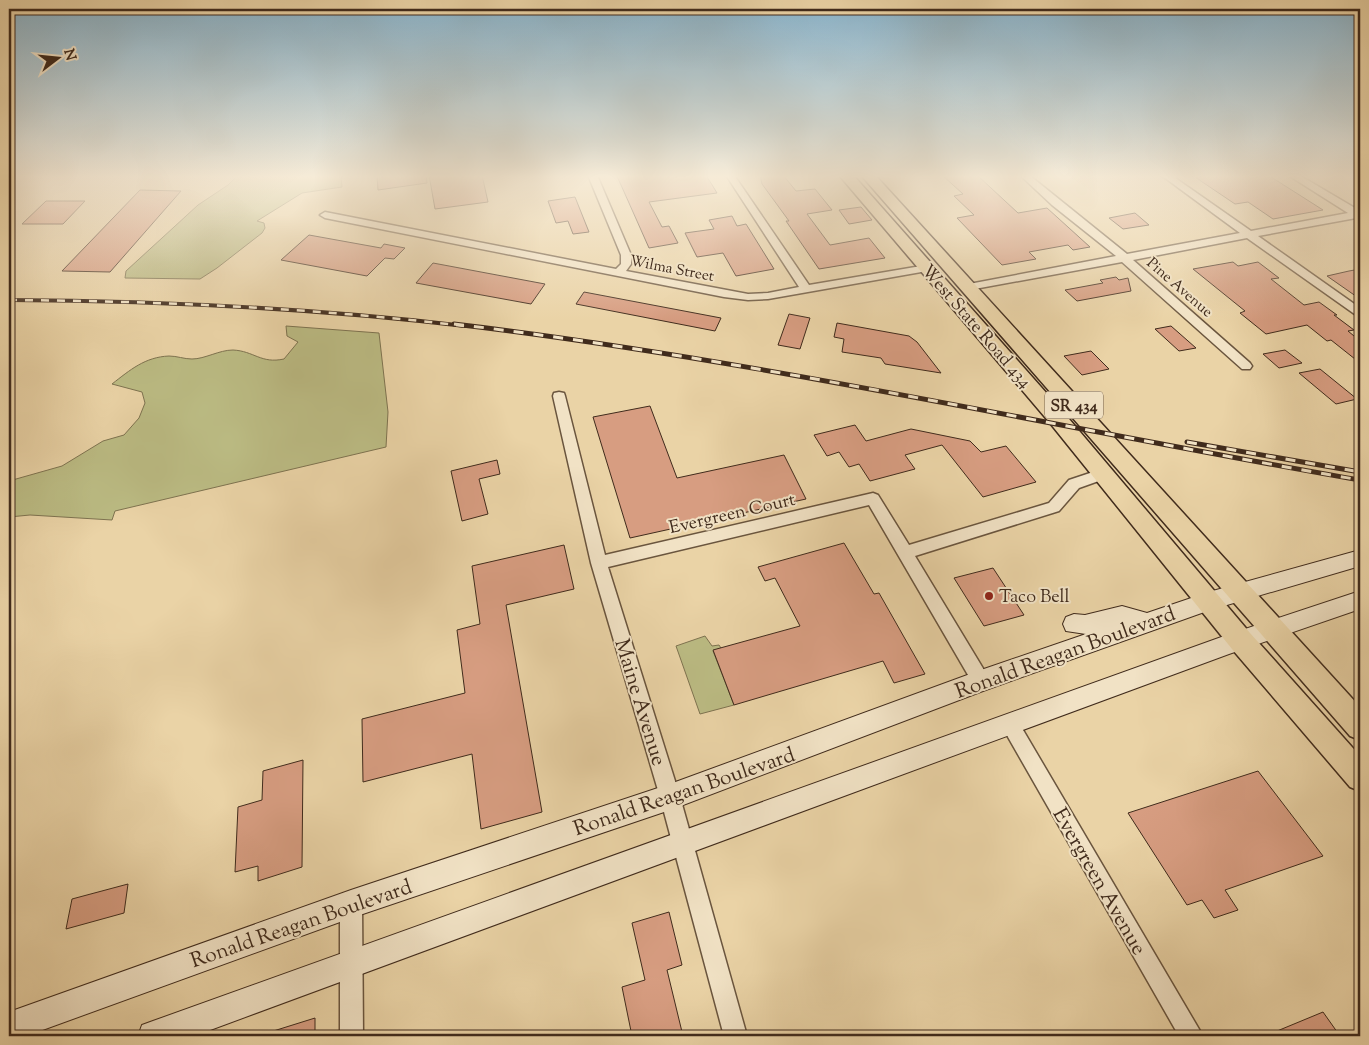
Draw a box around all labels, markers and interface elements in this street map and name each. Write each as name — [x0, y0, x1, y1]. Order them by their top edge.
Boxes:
north arrow — [32, 32, 82, 82]
text: N — [57, 47, 80, 63]
street label: Wilma Street — [628, 251, 716, 288]
street label: Pine Avenue — [1141, 253, 1217, 323]
street label: West State Road 434 — [914, 260, 1037, 395]
road number: SR 434 — [1045, 392, 1103, 418]
street label: Evergreen Court — [667, 488, 798, 542]
place label: Taco Bell — [999, 585, 1070, 611]
marker: Taco Bell — [983, 590, 995, 602]
street label: Ronald Reagan Boulevard — [951, 600, 1180, 708]
street label: Maine Avenue — [606, 635, 673, 770]
street label: Ronald Reagan Boulevard — [570, 741, 800, 845]
street label: Evergreen Avenue — [1044, 803, 1153, 961]
street label: Ronald Reagan Boulevard — [187, 873, 417, 977]

